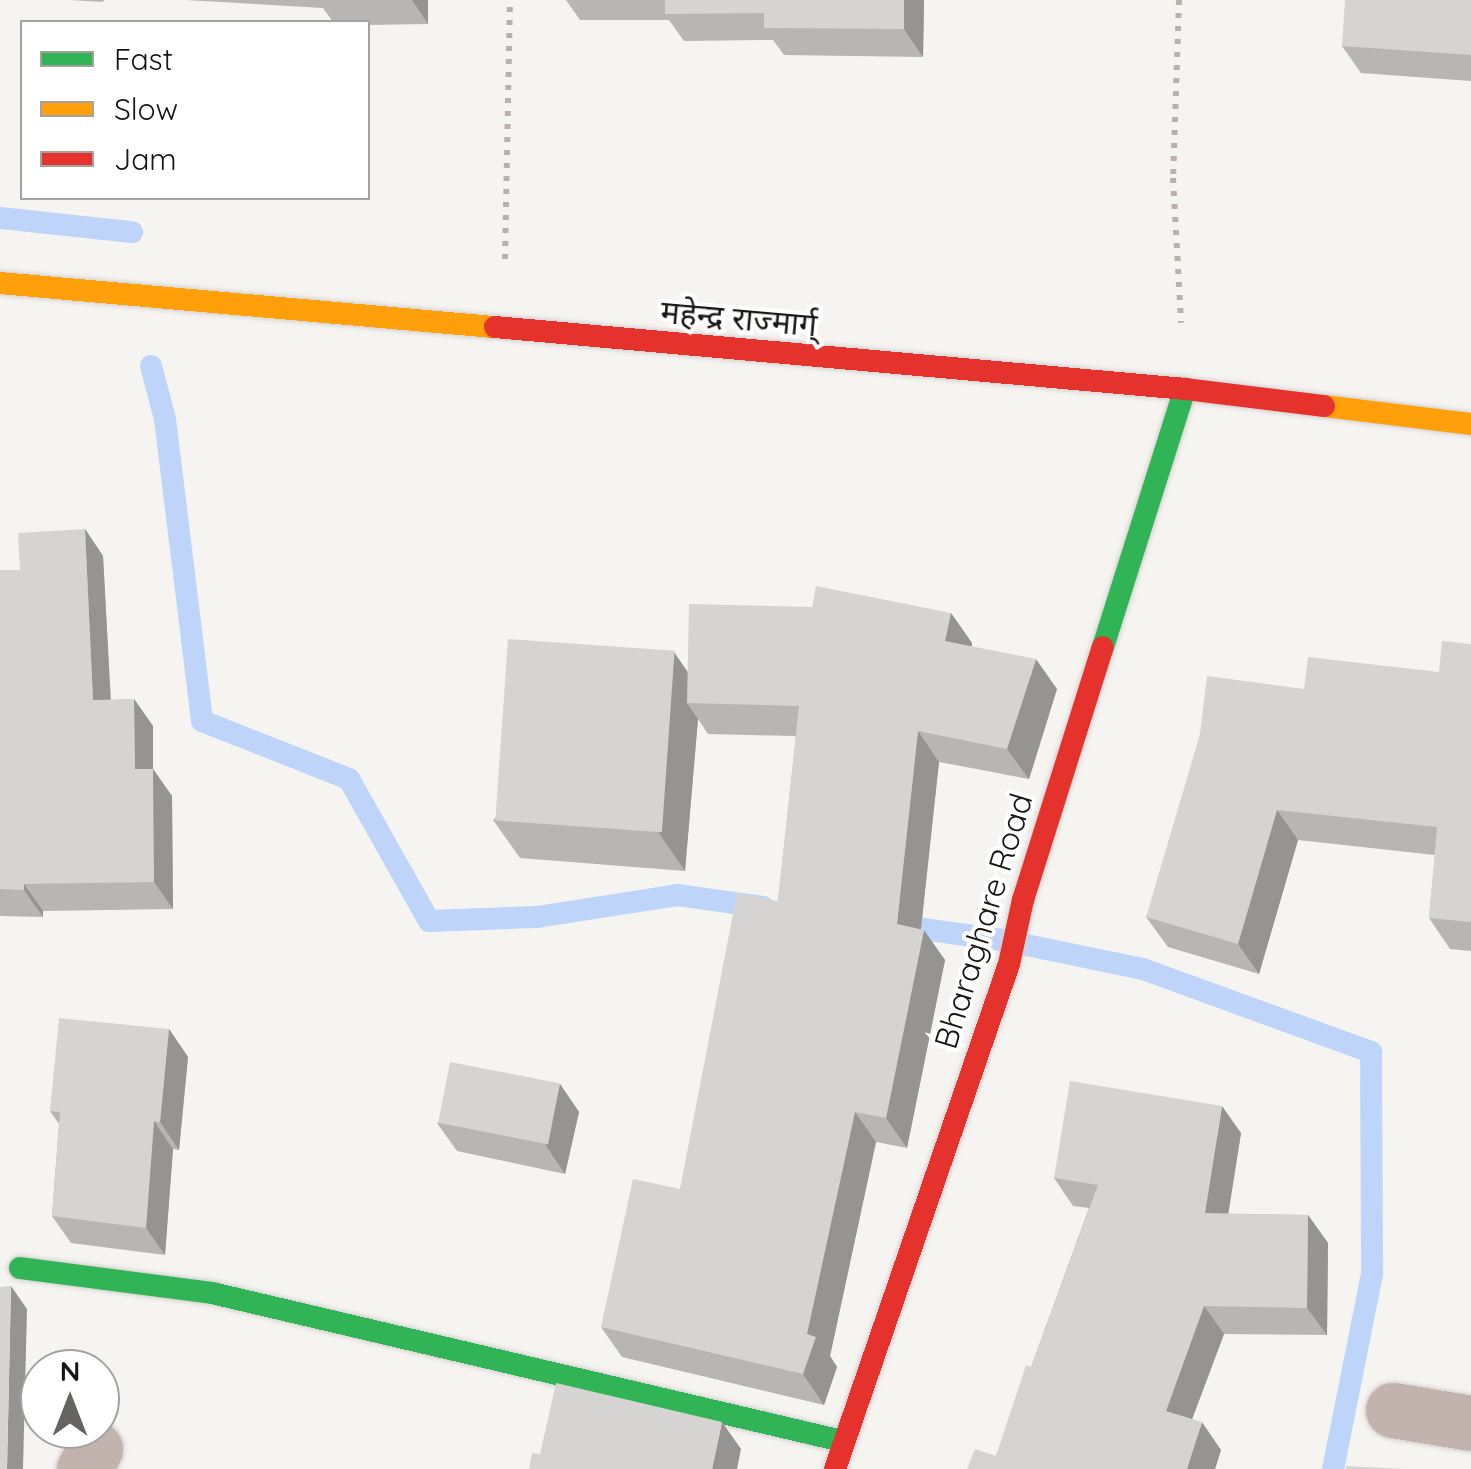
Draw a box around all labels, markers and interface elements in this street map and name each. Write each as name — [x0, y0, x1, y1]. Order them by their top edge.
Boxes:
legend — [20, 20, 370, 200]
text: Fast — [114, 40, 173, 78]
text: Slow — [114, 90, 178, 128]
text: Jam — [114, 140, 177, 178]
street label: महेन्द्र राज्मार्ग् — [659, 292, 819, 344]
street label: Bharaghare Road — [926, 789, 1040, 1053]
north arrow — [20, 1349, 120, 1449]
text: N — [60, 1353, 80, 1388]

